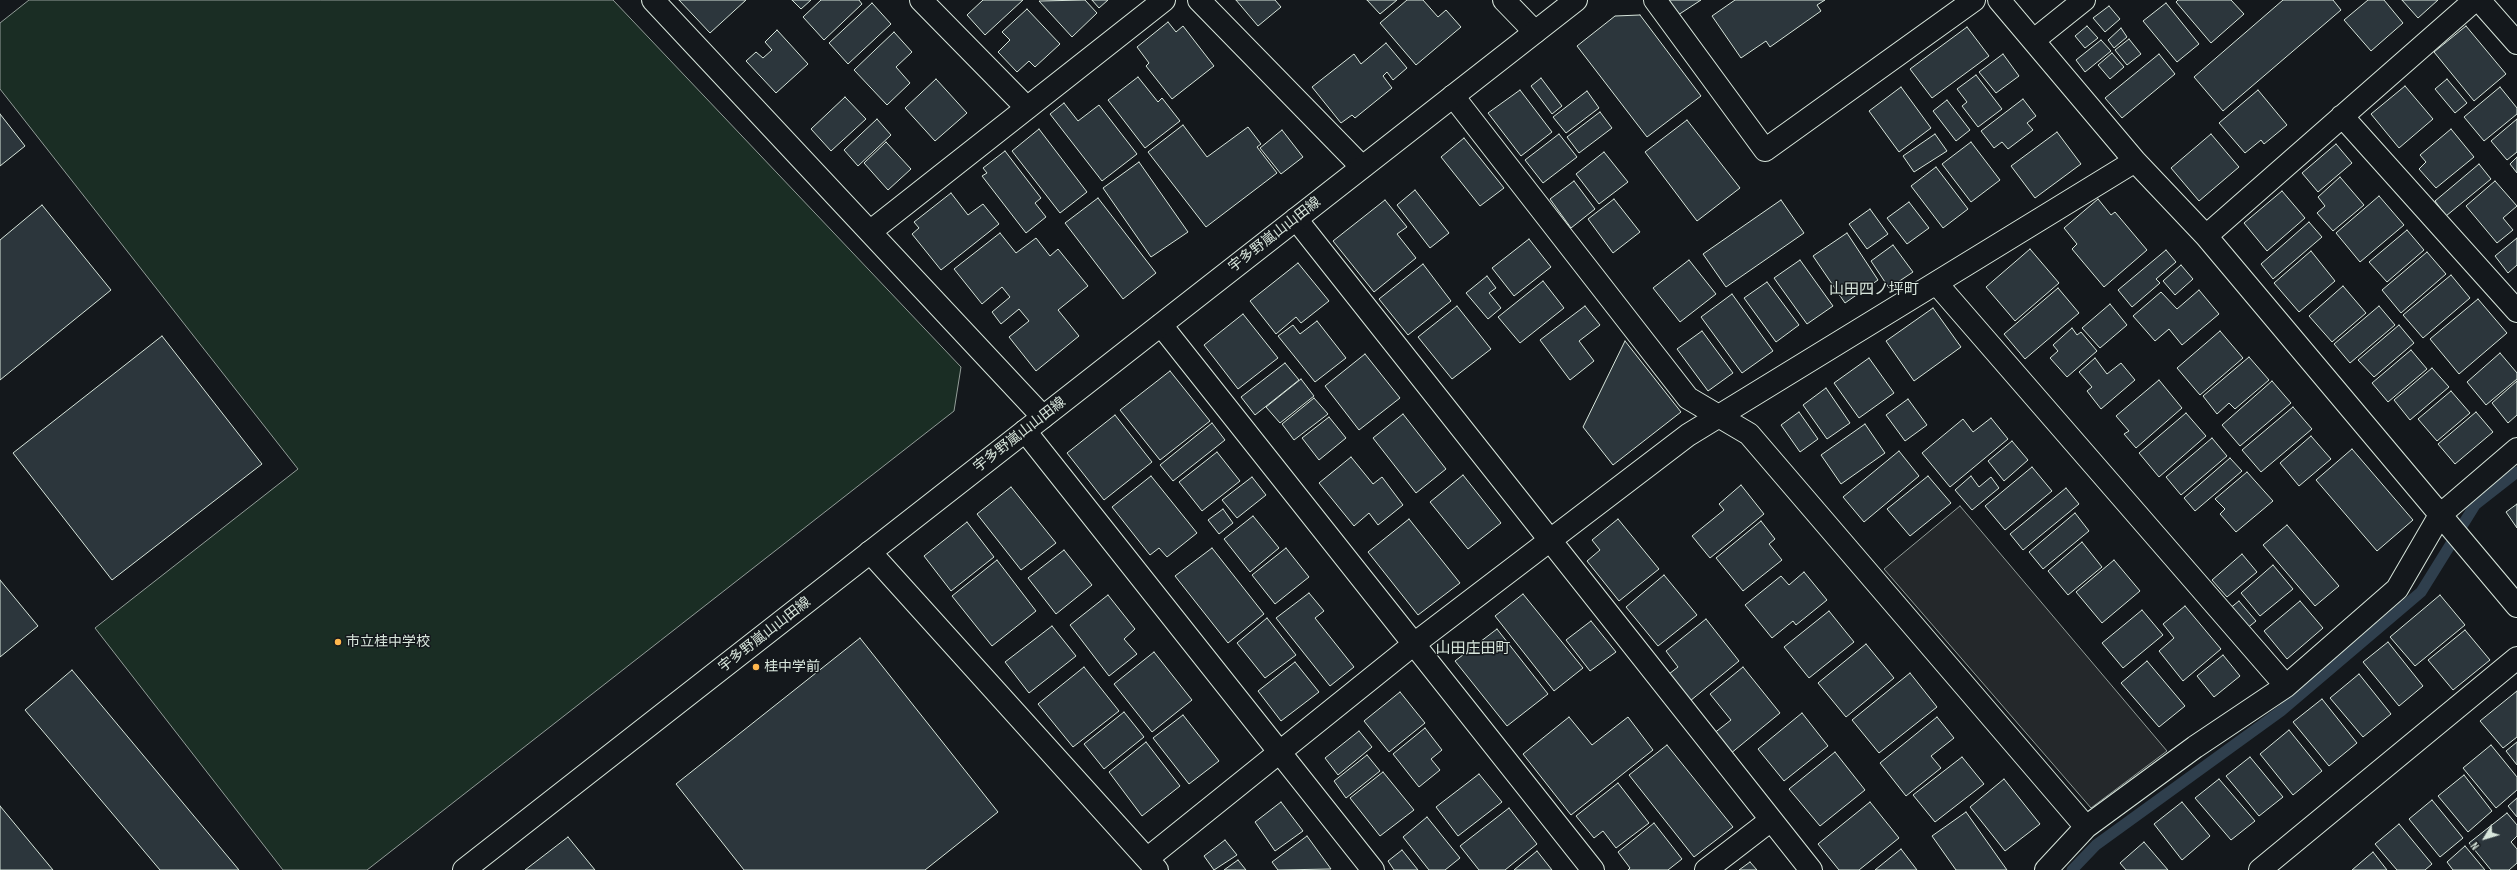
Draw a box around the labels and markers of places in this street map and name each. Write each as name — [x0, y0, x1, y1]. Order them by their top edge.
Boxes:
place label: 市立桂中学校 — [346, 634, 430, 650]
marker: 市立桂中学校 — [333, 637, 343, 647]
place label: 桂中学前 — [764, 659, 820, 675]
marker: 桂中学前 — [751, 662, 761, 672]

